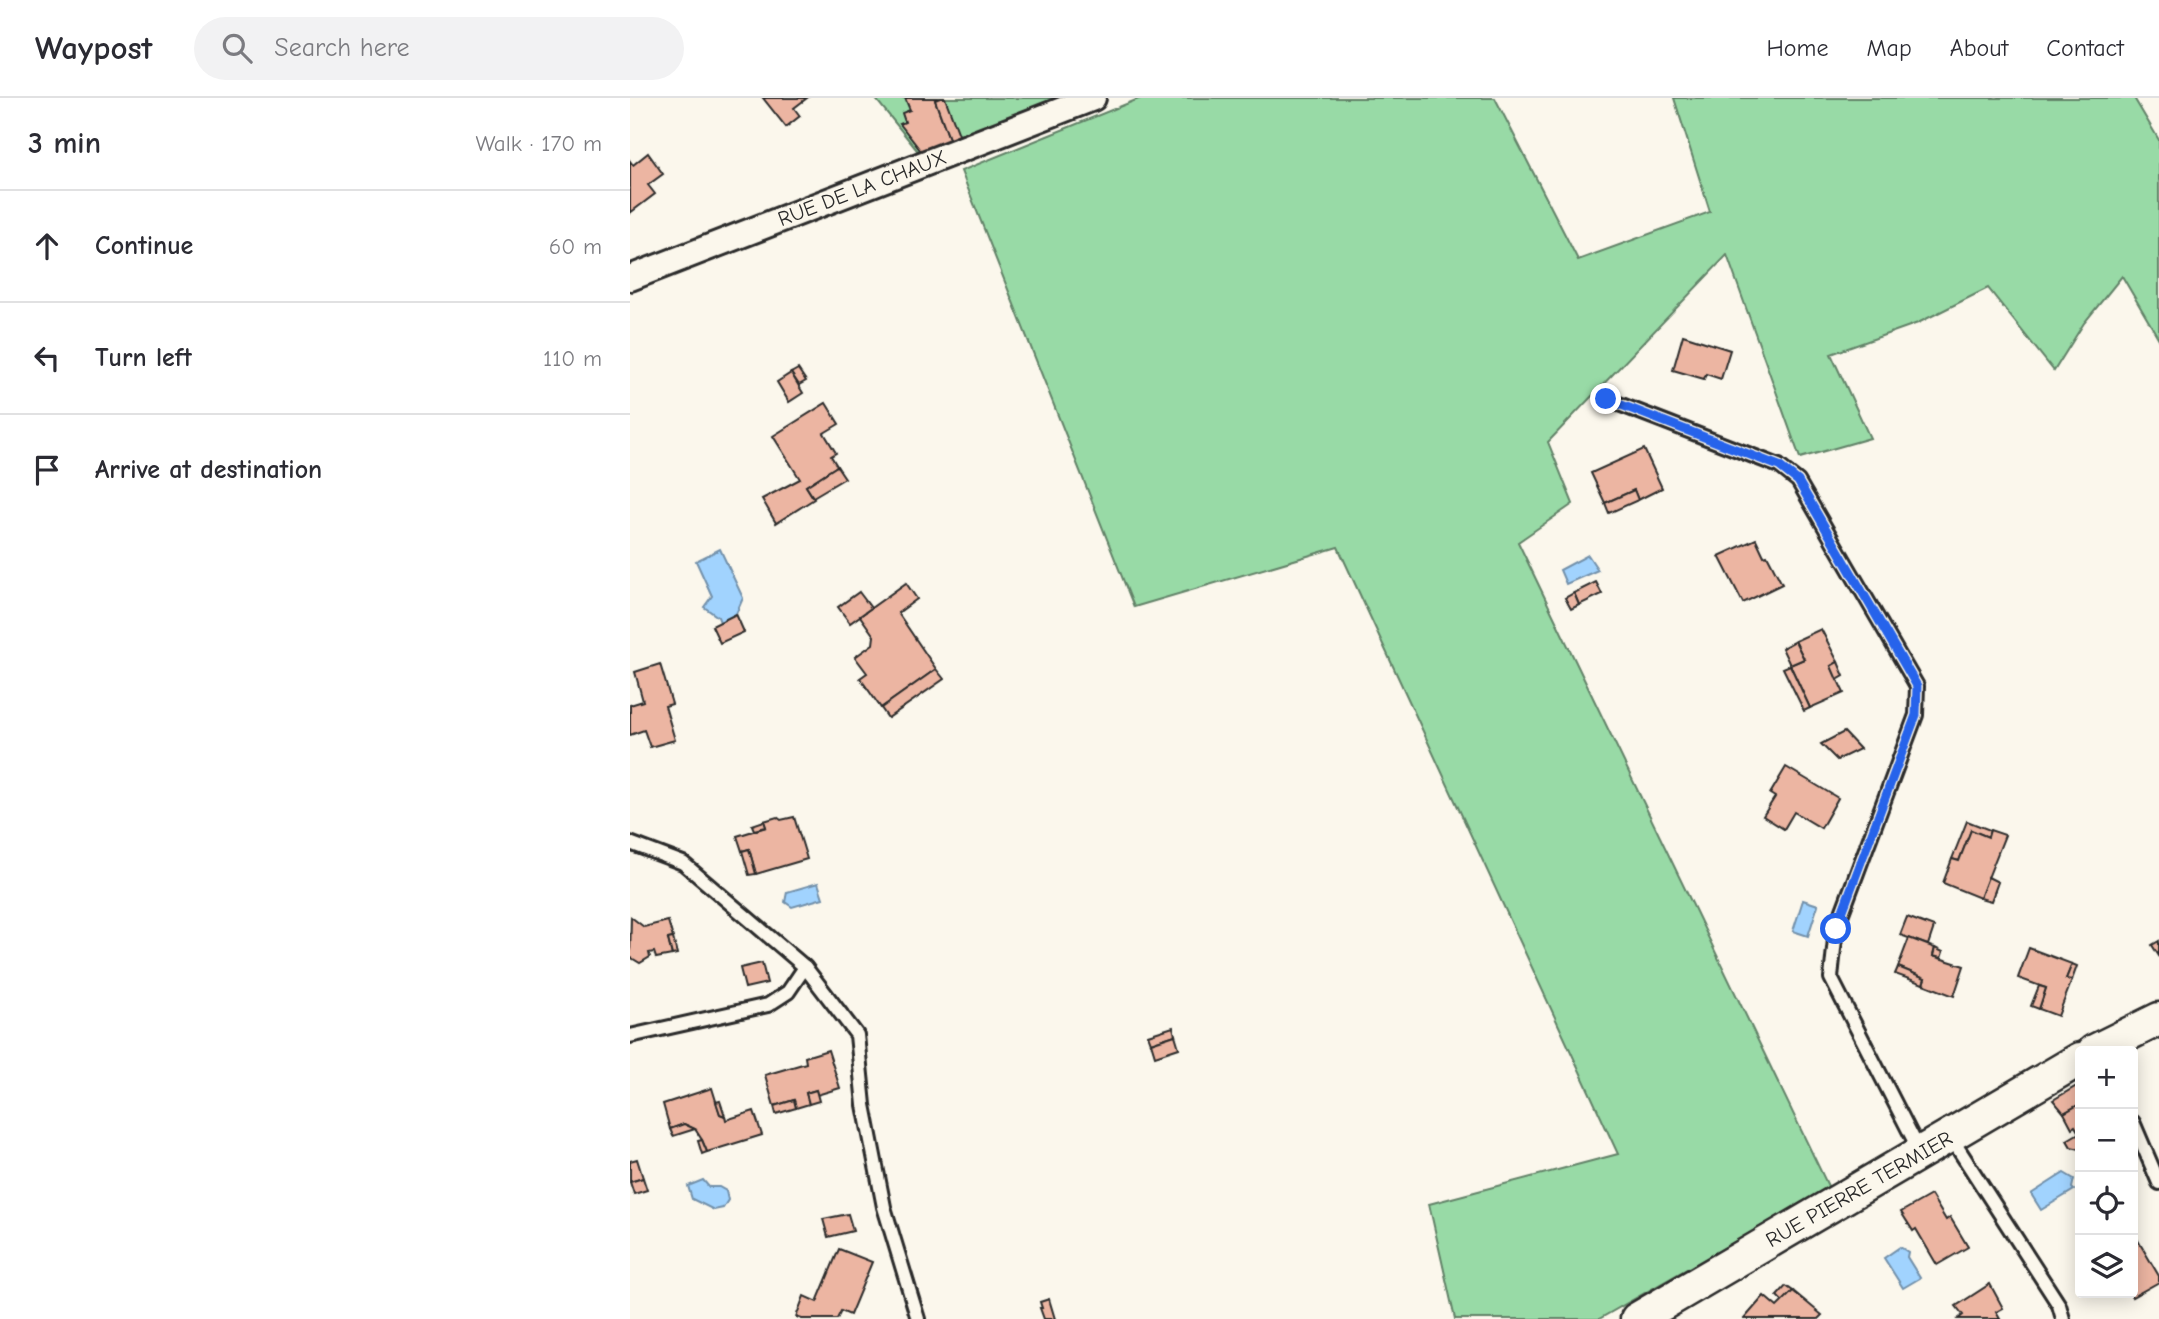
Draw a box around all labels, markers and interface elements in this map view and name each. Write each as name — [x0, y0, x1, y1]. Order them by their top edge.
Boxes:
search box — [194, 17, 684, 80]
text: Waypost — [35, 29, 152, 67]
icon: search — [218, 29, 256, 67]
text: Search here — [274, 33, 410, 63]
text: Home — [1767, 34, 1828, 62]
text: Map — [1866, 34, 1912, 62]
text: About — [1950, 34, 2008, 62]
text: Contact — [2046, 34, 2124, 62]
text: 3 min — [28, 126, 101, 161]
text: Walk · 170 m — [475, 130, 602, 157]
street label: RUE DE LA CHAUX — [774, 145, 950, 231]
icon: ahead — [28, 227, 66, 265]
text: Continue — [95, 231, 193, 261]
text: 60 m — [549, 233, 602, 260]
icon: left — [28, 339, 66, 377]
text: Turn left — [95, 343, 192, 373]
text: 110 m — [543, 345, 602, 372]
route end — [1590, 383, 1621, 414]
icon: arrive — [28, 451, 66, 489]
text: Arrive at destination — [95, 455, 322, 485]
route start — [1820, 913, 1851, 944]
map controls — [2075, 1046, 2138, 1298]
button: + — [2075, 1046, 2138, 1109]
button: − — [2075, 1109, 2138, 1172]
street label: RUE PIERRE TERMIER — [1762, 1126, 1956, 1252]
button: locate — [2075, 1172, 2138, 1235]
button: layers — [2075, 1235, 2138, 1298]

